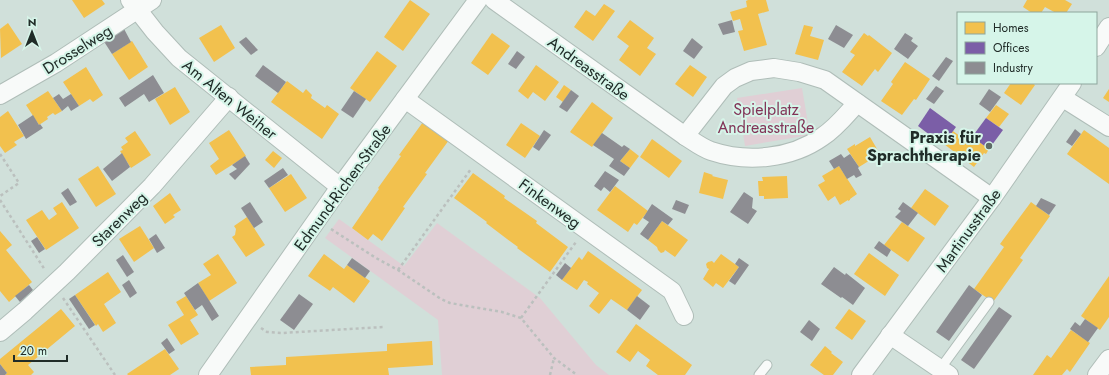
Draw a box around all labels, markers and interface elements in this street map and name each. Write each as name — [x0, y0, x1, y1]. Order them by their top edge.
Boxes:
north arrow — [12, 12, 52, 52]
legend — [957, 12, 1097, 84]
text: N — [28, 14, 36, 30]
street label: Drosselweg — [38, 19, 116, 80]
text: Homes — [993, 19, 1029, 37]
street label: Andreasstraße — [543, 31, 634, 106]
text: Offices — [993, 39, 1029, 57]
street label: Am Alten Weiher — [177, 54, 283, 145]
text: Industry — [993, 59, 1034, 77]
park label: Spielplatz Andreasstraße — [718, 98, 814, 139]
street label: Edmund-Richen-Straße — [288, 119, 396, 256]
place label: Praxis für Sprachtherapie — [867, 126, 981, 167]
marker: Praxis für Sprachtherapie — [984, 141, 994, 151]
street label: Finkenweg — [514, 173, 586, 234]
street label: Martinusstraße — [930, 184, 1007, 277]
street label: Starenweg — [86, 186, 152, 252]
scale bar — [14, 337, 67, 363]
text: 20 m — [20, 342, 47, 360]

